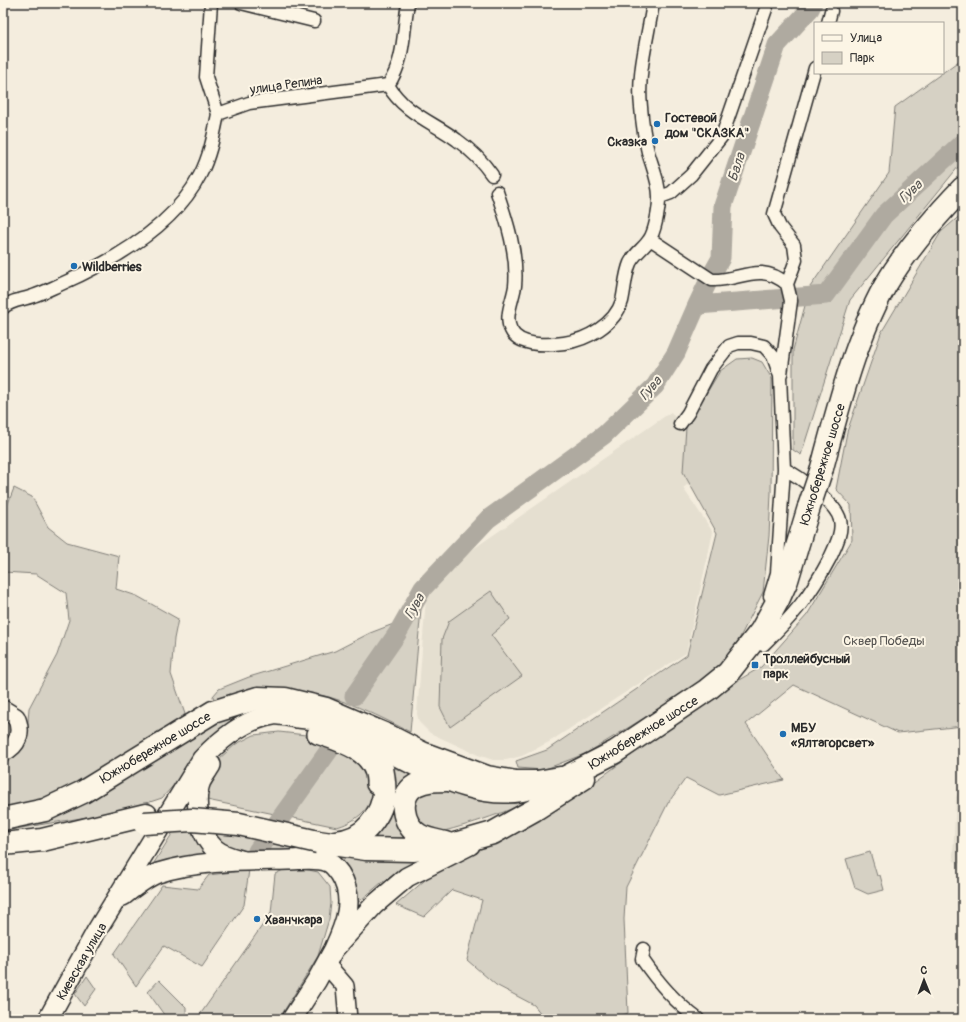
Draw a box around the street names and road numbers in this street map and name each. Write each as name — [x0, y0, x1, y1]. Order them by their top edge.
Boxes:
street label: улица Репина — [248, 72, 323, 98]
street label: Южнобережное шоссе — [797, 401, 849, 527]
street label: Южнобережное шоссе — [586, 692, 702, 773]
street label: Южнобережное шоссе — [97, 708, 214, 787]
street label: Киевская улица — [53, 920, 110, 1003]

